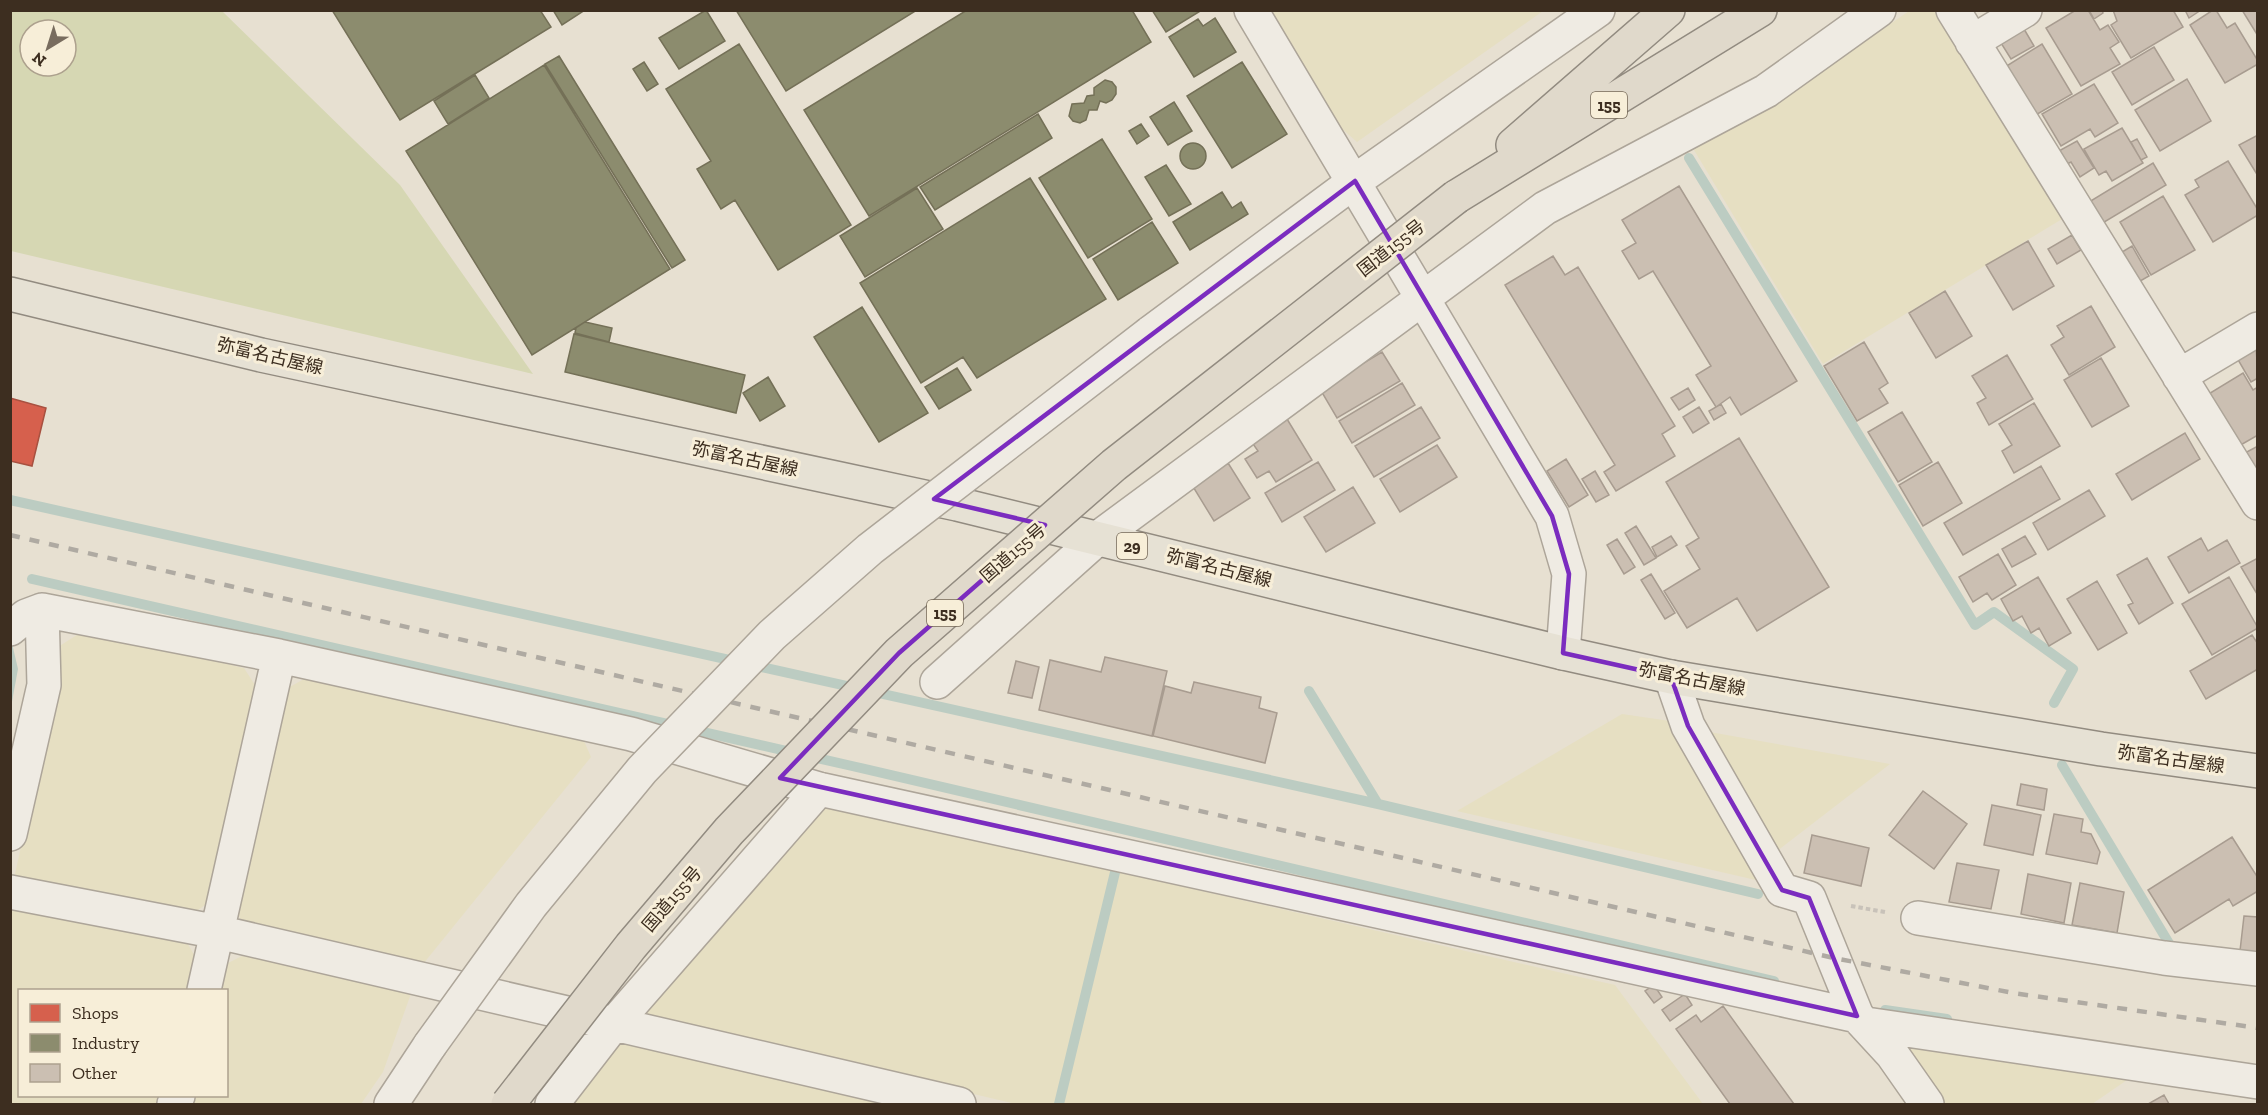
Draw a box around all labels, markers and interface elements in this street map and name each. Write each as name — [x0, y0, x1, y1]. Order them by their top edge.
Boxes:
north arrow — [18, 18, 78, 78]
text: N — [28, 48, 50, 71]
road number: 155 — [1591, 92, 1627, 118]
street label: 国道155号 — [1353, 215, 1429, 281]
street label: 弥富名古屋線 — [215, 333, 325, 379]
street label: 弥富名古屋線 — [690, 437, 800, 481]
street label: 国道155号 — [976, 519, 1050, 587]
road number: 29 — [1117, 533, 1147, 559]
street label: 弥富名古屋線 — [1164, 544, 1274, 592]
road number: 155 — [927, 600, 963, 626]
street label: 弥富名古屋線 — [1637, 658, 1747, 700]
street label: 弥富名古屋線 — [2116, 741, 2226, 777]
street label: 国道155号 — [638, 862, 706, 936]
legend — [18, 989, 228, 1097]
text: Shops — [72, 1002, 119, 1024]
text: Industry — [72, 1032, 140, 1054]
text: Other — [72, 1062, 118, 1084]

